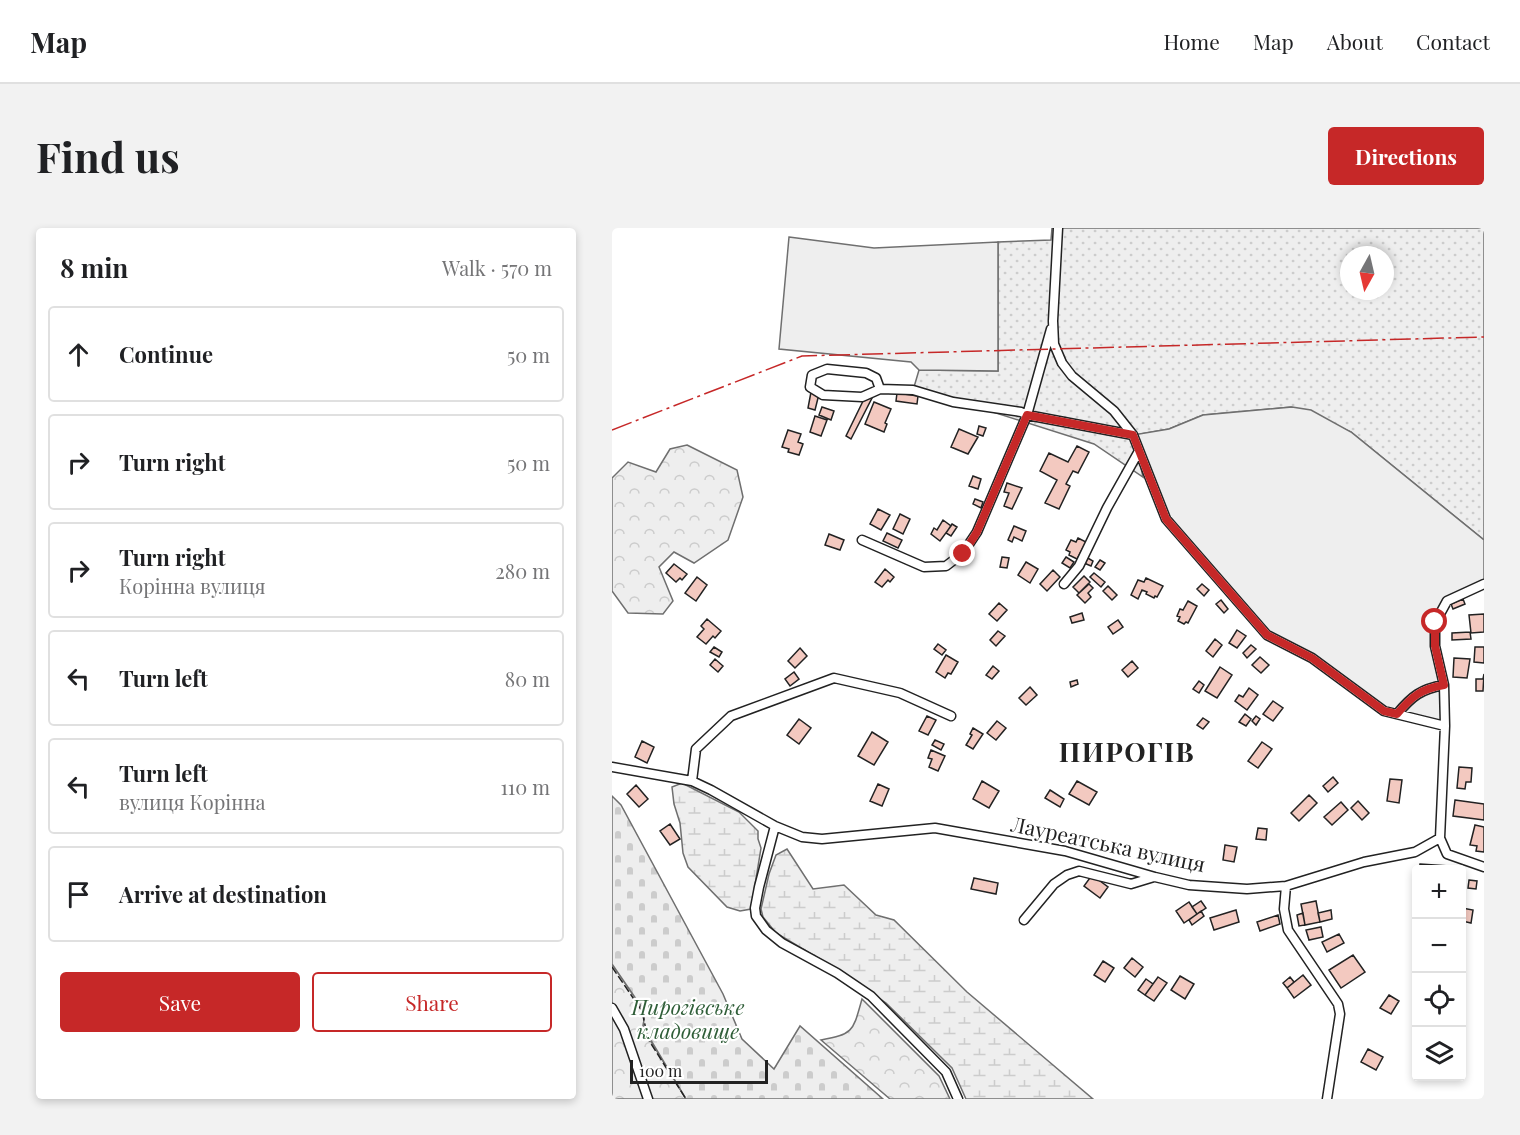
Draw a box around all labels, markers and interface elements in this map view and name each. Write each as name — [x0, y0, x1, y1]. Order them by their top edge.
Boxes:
text: Map — [30, 23, 87, 60]
text: Home — [1164, 27, 1220, 55]
text: Map — [1253, 27, 1294, 55]
text: About — [1327, 27, 1383, 55]
text: Contact — [1416, 27, 1490, 55]
button: Directions — [1328, 127, 1484, 185]
text: Find us — [36, 128, 180, 184]
north arrow — [1340, 246, 1394, 300]
text: 8 min — [60, 250, 128, 285]
text: Walk · 570 m — [442, 254, 552, 281]
icon: ahead — [62, 338, 95, 371]
text: Continue — [119, 339, 213, 369]
text: 50 m — [507, 341, 550, 368]
icon: right — [62, 446, 95, 479]
text: Turn right — [119, 447, 225, 477]
text: 50 m — [507, 449, 550, 476]
route end — [949, 540, 975, 566]
text: Turn right — [119, 542, 225, 572]
icon: right — [62, 554, 95, 587]
text: 280 m — [495, 557, 550, 584]
text: Корінна вулиця — [119, 572, 266, 599]
route start — [1421, 608, 1447, 634]
icon: left — [62, 662, 95, 695]
text: Turn left — [119, 663, 208, 693]
text: 80 m — [505, 665, 550, 692]
district label: ПИРОГІВ — [1059, 733, 1195, 769]
text: Turn left — [119, 758, 208, 788]
icon: left — [62, 770, 95, 803]
text: 110 m — [500, 773, 550, 800]
text: вулиця Корінна — [119, 788, 266, 815]
street label: Лауреатська вулиця — [1008, 809, 1208, 877]
map controls — [1412, 865, 1466, 1081]
button: + — [1412, 865, 1466, 919]
icon: arrive — [62, 878, 95, 911]
text: Arrive at destination — [119, 879, 327, 909]
button: − — [1412, 919, 1466, 973]
button: Save — [60, 972, 300, 1032]
button: Share — [312, 972, 552, 1032]
button: locate — [1412, 973, 1466, 1027]
park label: Пирогівське кладовище — [631, 992, 744, 1044]
button: layers — [1412, 1027, 1466, 1081]
scale bar — [630, 1057, 768, 1084]
text: 100 m — [639, 1060, 682, 1081]

